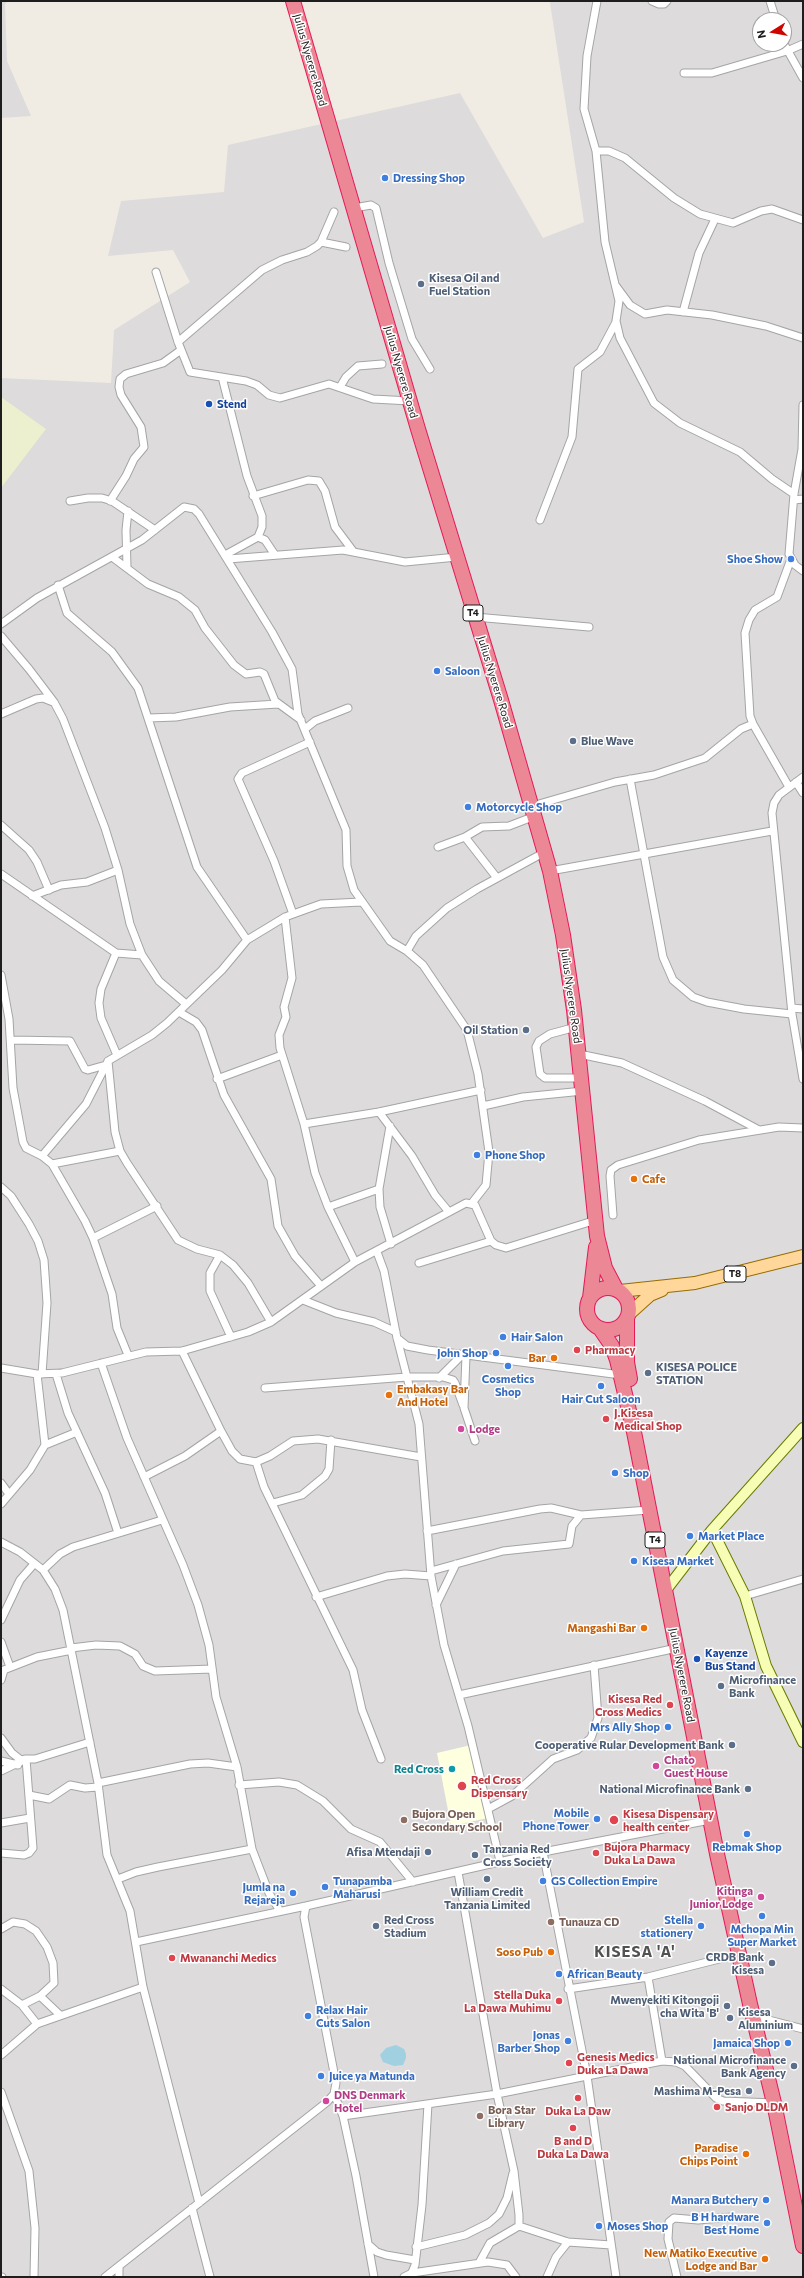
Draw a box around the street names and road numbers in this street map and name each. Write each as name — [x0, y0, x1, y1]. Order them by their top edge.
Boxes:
street label: Julius Nyerere Road — [290, 12, 330, 108]
street label: Julius Nyerere Road — [381, 324, 421, 420]
road number: T4 — [463, 605, 483, 621]
street label: Julius Nyerere Road — [475, 634, 515, 730]
street label: Julius Nyerere Road — [558, 948, 584, 1044]
road number: T8 — [724, 1266, 746, 1282]
road number: T4 — [645, 1532, 665, 1548]
street label: Julius Nyerere Road — [666, 1627, 698, 1723]

